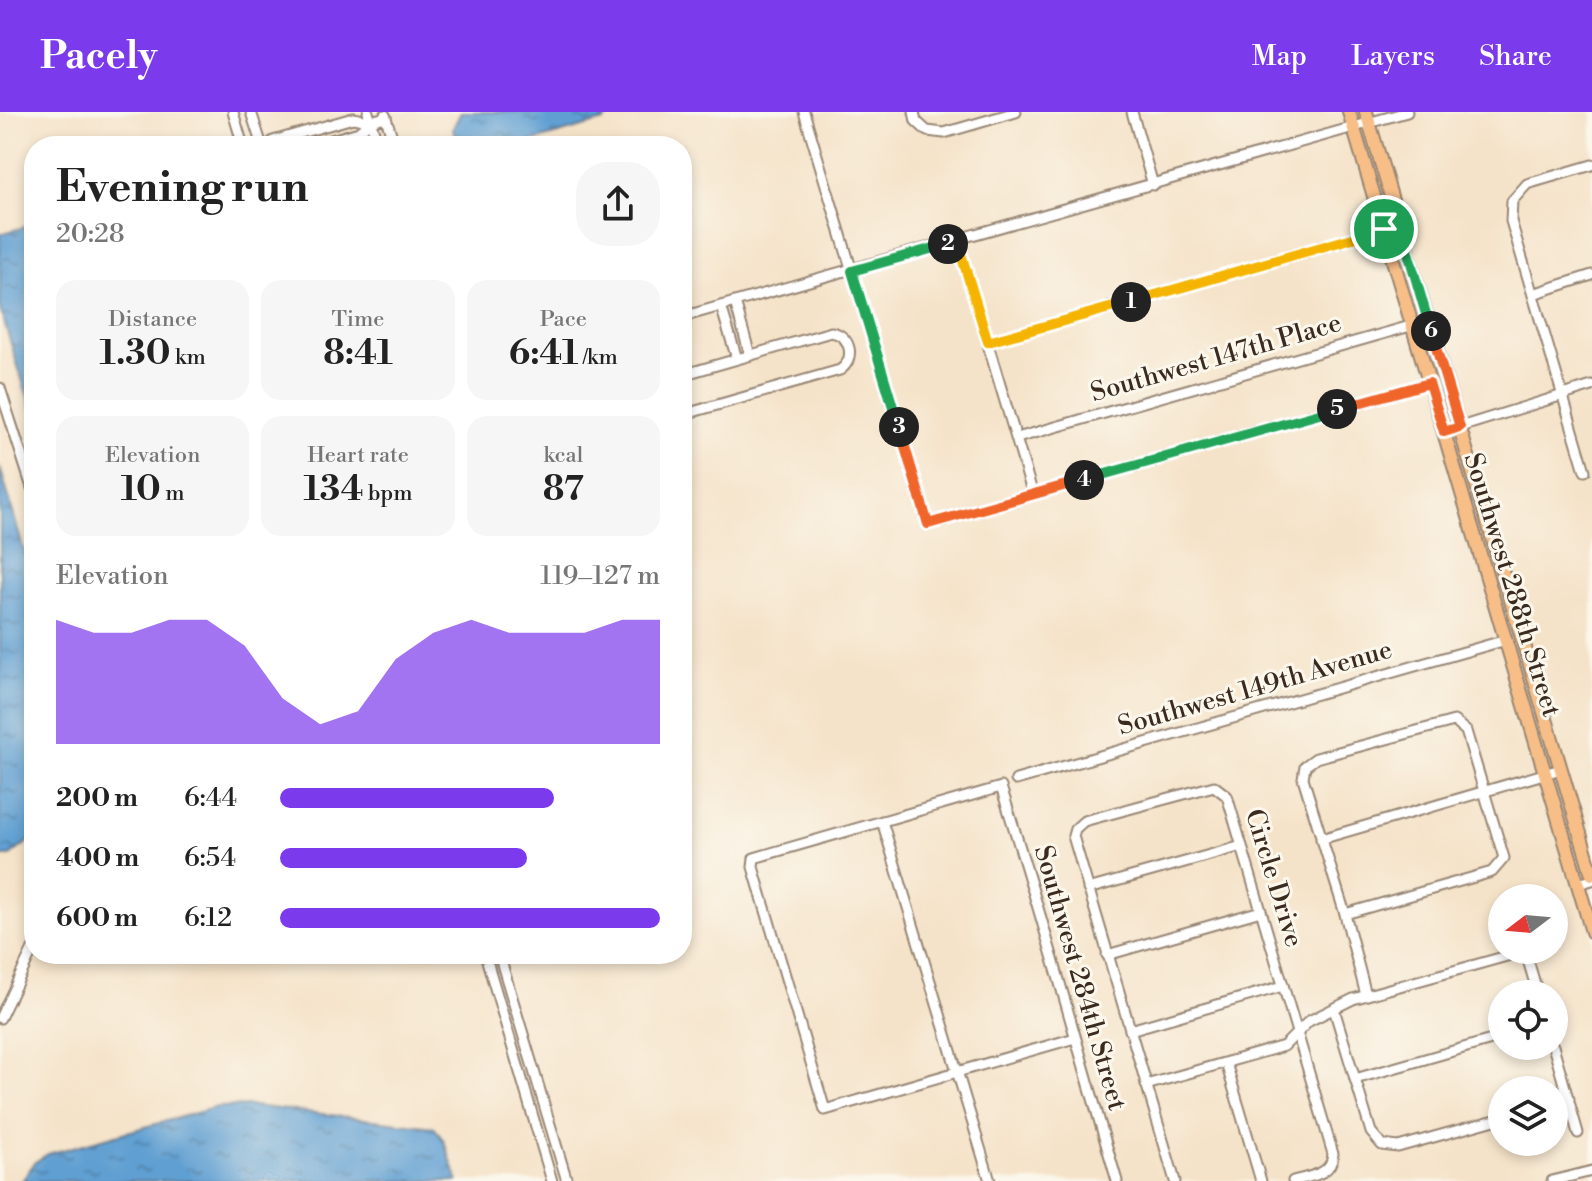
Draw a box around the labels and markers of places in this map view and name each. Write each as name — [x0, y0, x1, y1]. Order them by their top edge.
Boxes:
pin — [1350, 195, 1418, 263]
pin: 2 — [928, 224, 968, 264]
pin: 1 — [1111, 282, 1151, 322]
pin: 6 — [1411, 311, 1451, 351]
pin: 5 — [1317, 389, 1357, 429]
pin: 3 — [879, 407, 919, 447]
pin: 4 — [1064, 460, 1104, 500]

